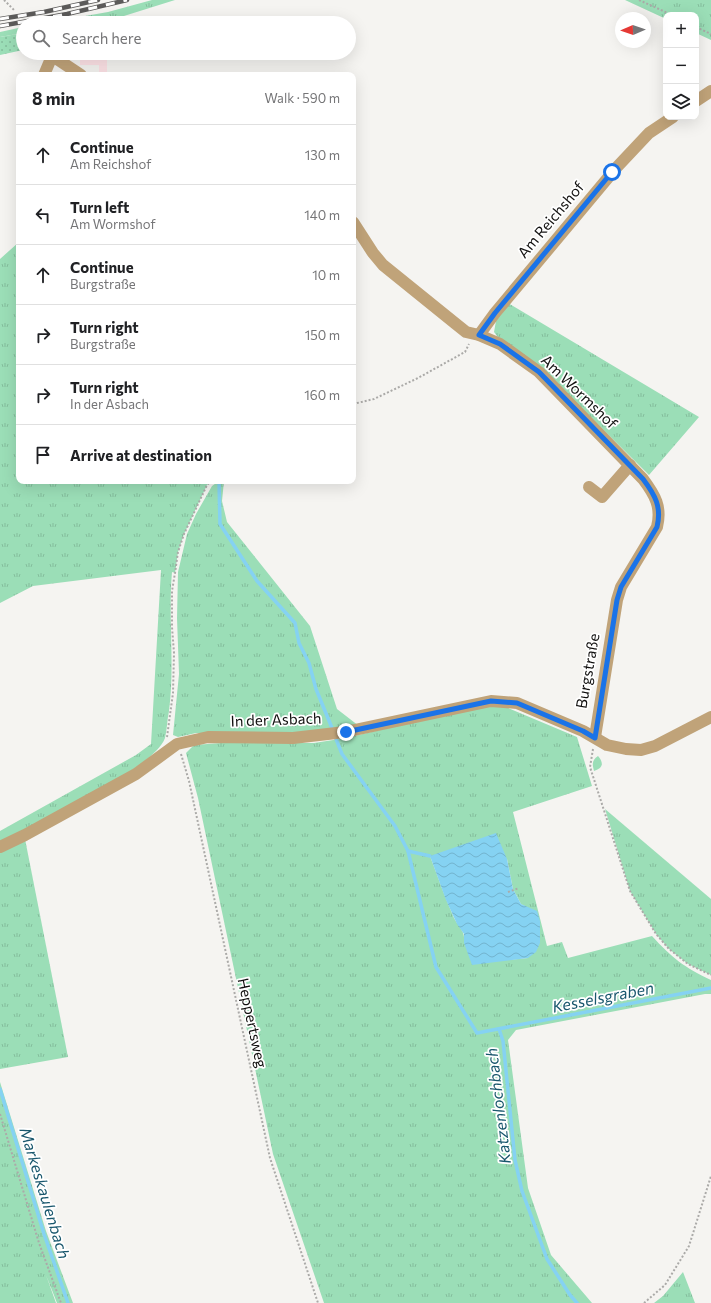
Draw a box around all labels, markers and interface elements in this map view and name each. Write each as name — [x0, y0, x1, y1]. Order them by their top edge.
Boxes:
north arrow — [615, 12, 651, 48]
map controls — [663, 12, 699, 120]
button: + — [663, 12, 699, 48]
search box — [16, 16, 356, 60]
icon: search — [30, 27, 52, 49]
text: Search here — [62, 29, 141, 47]
button: − — [663, 48, 699, 84]
button: layers — [663, 84, 699, 120]
text: 8 min — [32, 88, 75, 109]
text: Walk · 590 m — [265, 90, 340, 106]
text: Continue — [70, 138, 134, 156]
icon: ahead — [32, 144, 54, 166]
text: 130 m — [305, 147, 340, 163]
text: Am Reichshof — [70, 156, 151, 172]
route start — [603, 163, 621, 181]
street label: Am Reichshof — [513, 178, 587, 261]
text: Turn left — [70, 198, 129, 216]
icon: left — [32, 204, 54, 226]
text: 140 m — [304, 207, 340, 223]
text: Am Wormshof — [70, 216, 156, 232]
text: Continue — [70, 258, 134, 276]
icon: ahead — [32, 264, 54, 286]
text: 10 m — [312, 267, 340, 283]
text: Burgstraße — [70, 276, 136, 292]
text: Turn right — [70, 318, 139, 336]
icon: right — [32, 324, 54, 346]
text: 150 m — [305, 327, 340, 343]
text: Burgstraße — [70, 336, 136, 352]
street label: Am Wormshof — [538, 350, 622, 432]
text: Turn right — [70, 378, 139, 396]
icon: right — [32, 384, 54, 406]
text: 160 m — [304, 387, 340, 403]
text: In der Asbach — [70, 396, 149, 412]
icon: arrive — [32, 444, 54, 466]
text: Arrive at destination — [70, 446, 212, 464]
street label: Burgstraße — [572, 632, 602, 710]
street label: In der Asbach — [230, 708, 322, 730]
route end — [337, 723, 355, 741]
street label: Heppertsweg — [235, 976, 271, 1069]
water label: Kesselsgraben — [550, 977, 655, 1016]
water label: Katzenlochbach — [481, 1047, 514, 1165]
water label: Markeskaulenbach — [16, 1125, 75, 1261]

